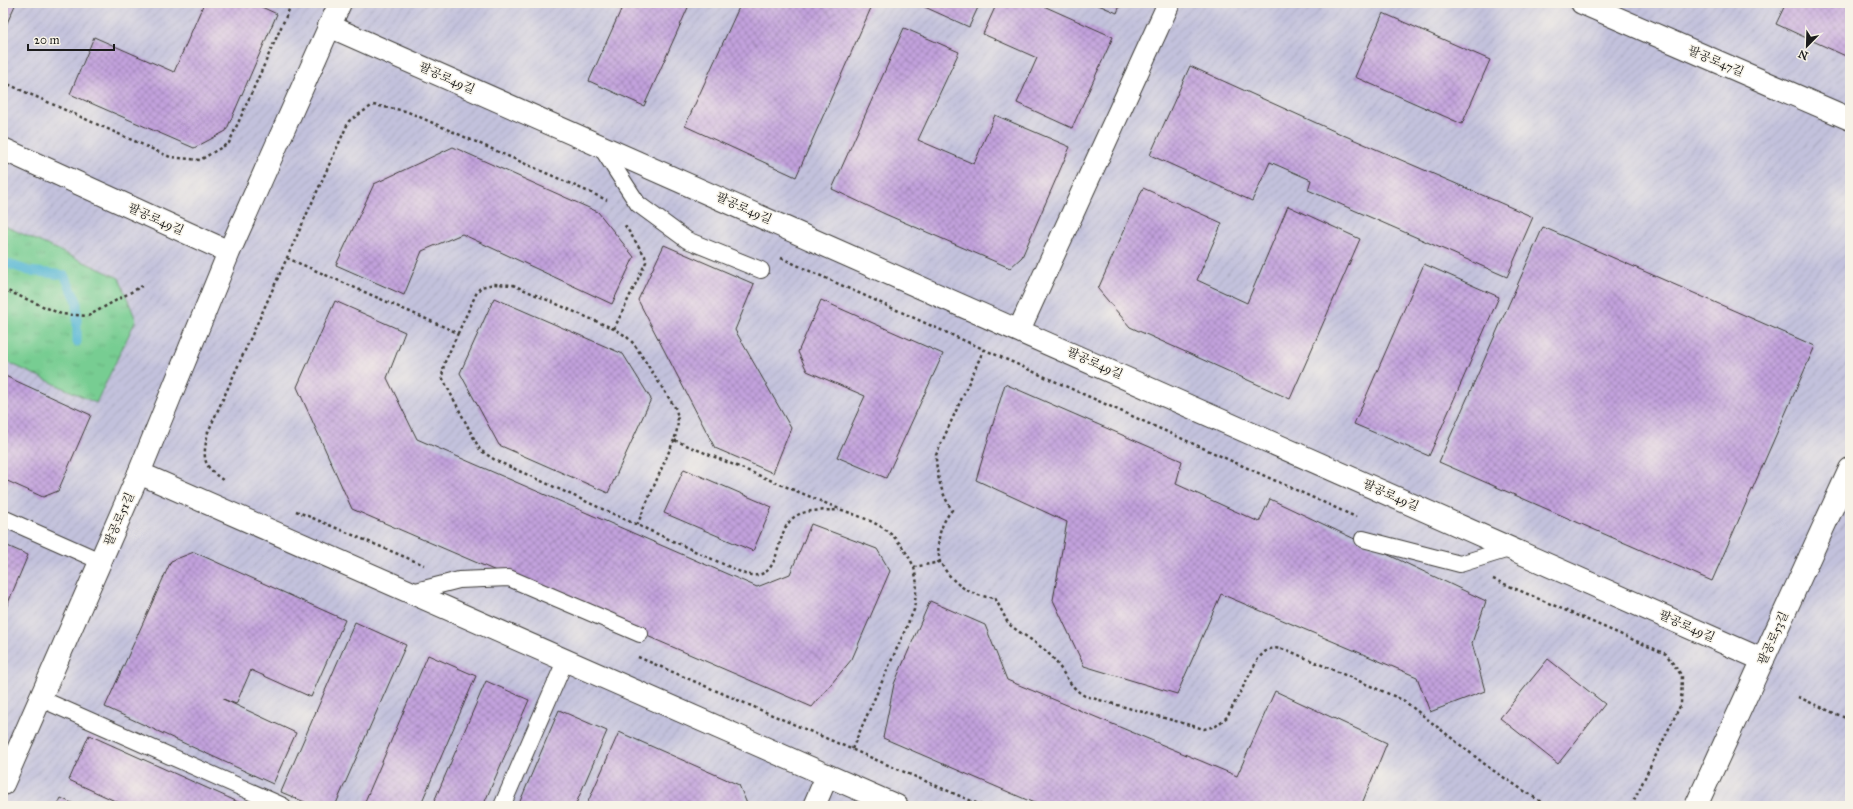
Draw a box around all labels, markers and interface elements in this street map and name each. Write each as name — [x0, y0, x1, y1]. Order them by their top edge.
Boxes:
scale bar — [28, 26, 114, 52]
north arrow — [1787, 26, 1827, 66]
text: 20 m — [34, 33, 60, 47]
street label: 팔공로47길 — [1686, 43, 1746, 79]
text: N — [1796, 47, 1810, 63]
street label: 팔공로49길 — [417, 60, 477, 96]
street label: 팔공로49길 — [714, 190, 774, 226]
street label: 팔공로49길 — [126, 201, 186, 237]
street label: 팔공로49길 — [1065, 345, 1125, 381]
street label: 팔공로49길 — [1361, 477, 1421, 513]
street label: 팔공로51길 — [101, 490, 137, 548]
street label: 팔공로49길 — [1657, 608, 1717, 644]
street label: 팔공로53길 — [1755, 609, 1791, 667]

